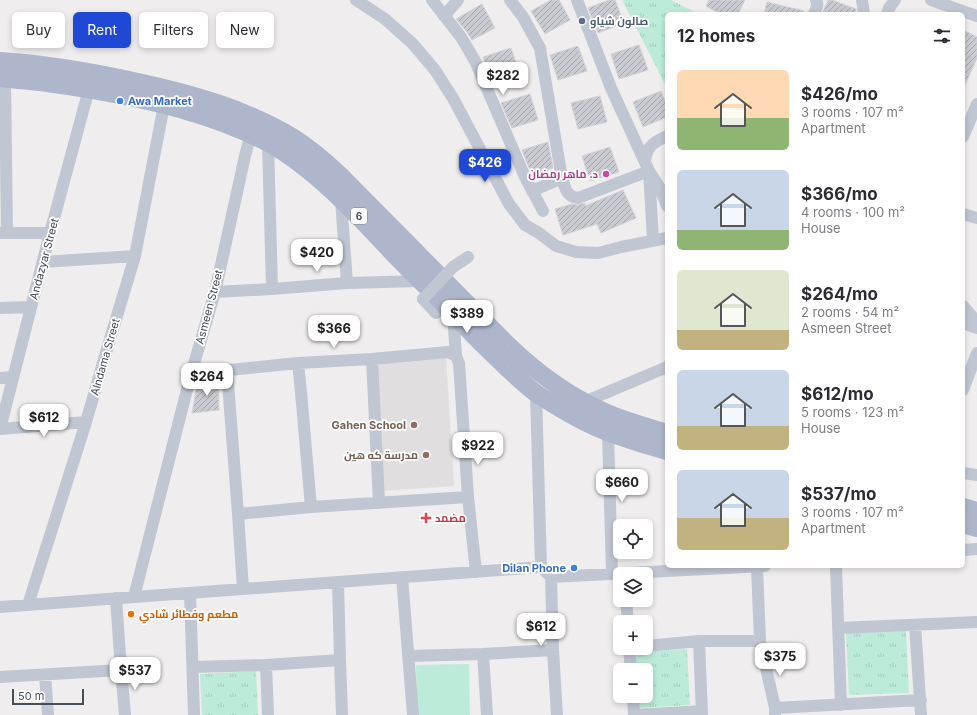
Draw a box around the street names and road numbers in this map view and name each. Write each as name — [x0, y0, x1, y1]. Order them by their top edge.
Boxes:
road number: 6 — [351, 208, 367, 224]
street label: Andazyar Street — [26, 216, 62, 301]
street label: Asmeen Street — [192, 268, 226, 346]
street label: Alndama Street — [87, 316, 123, 397]

